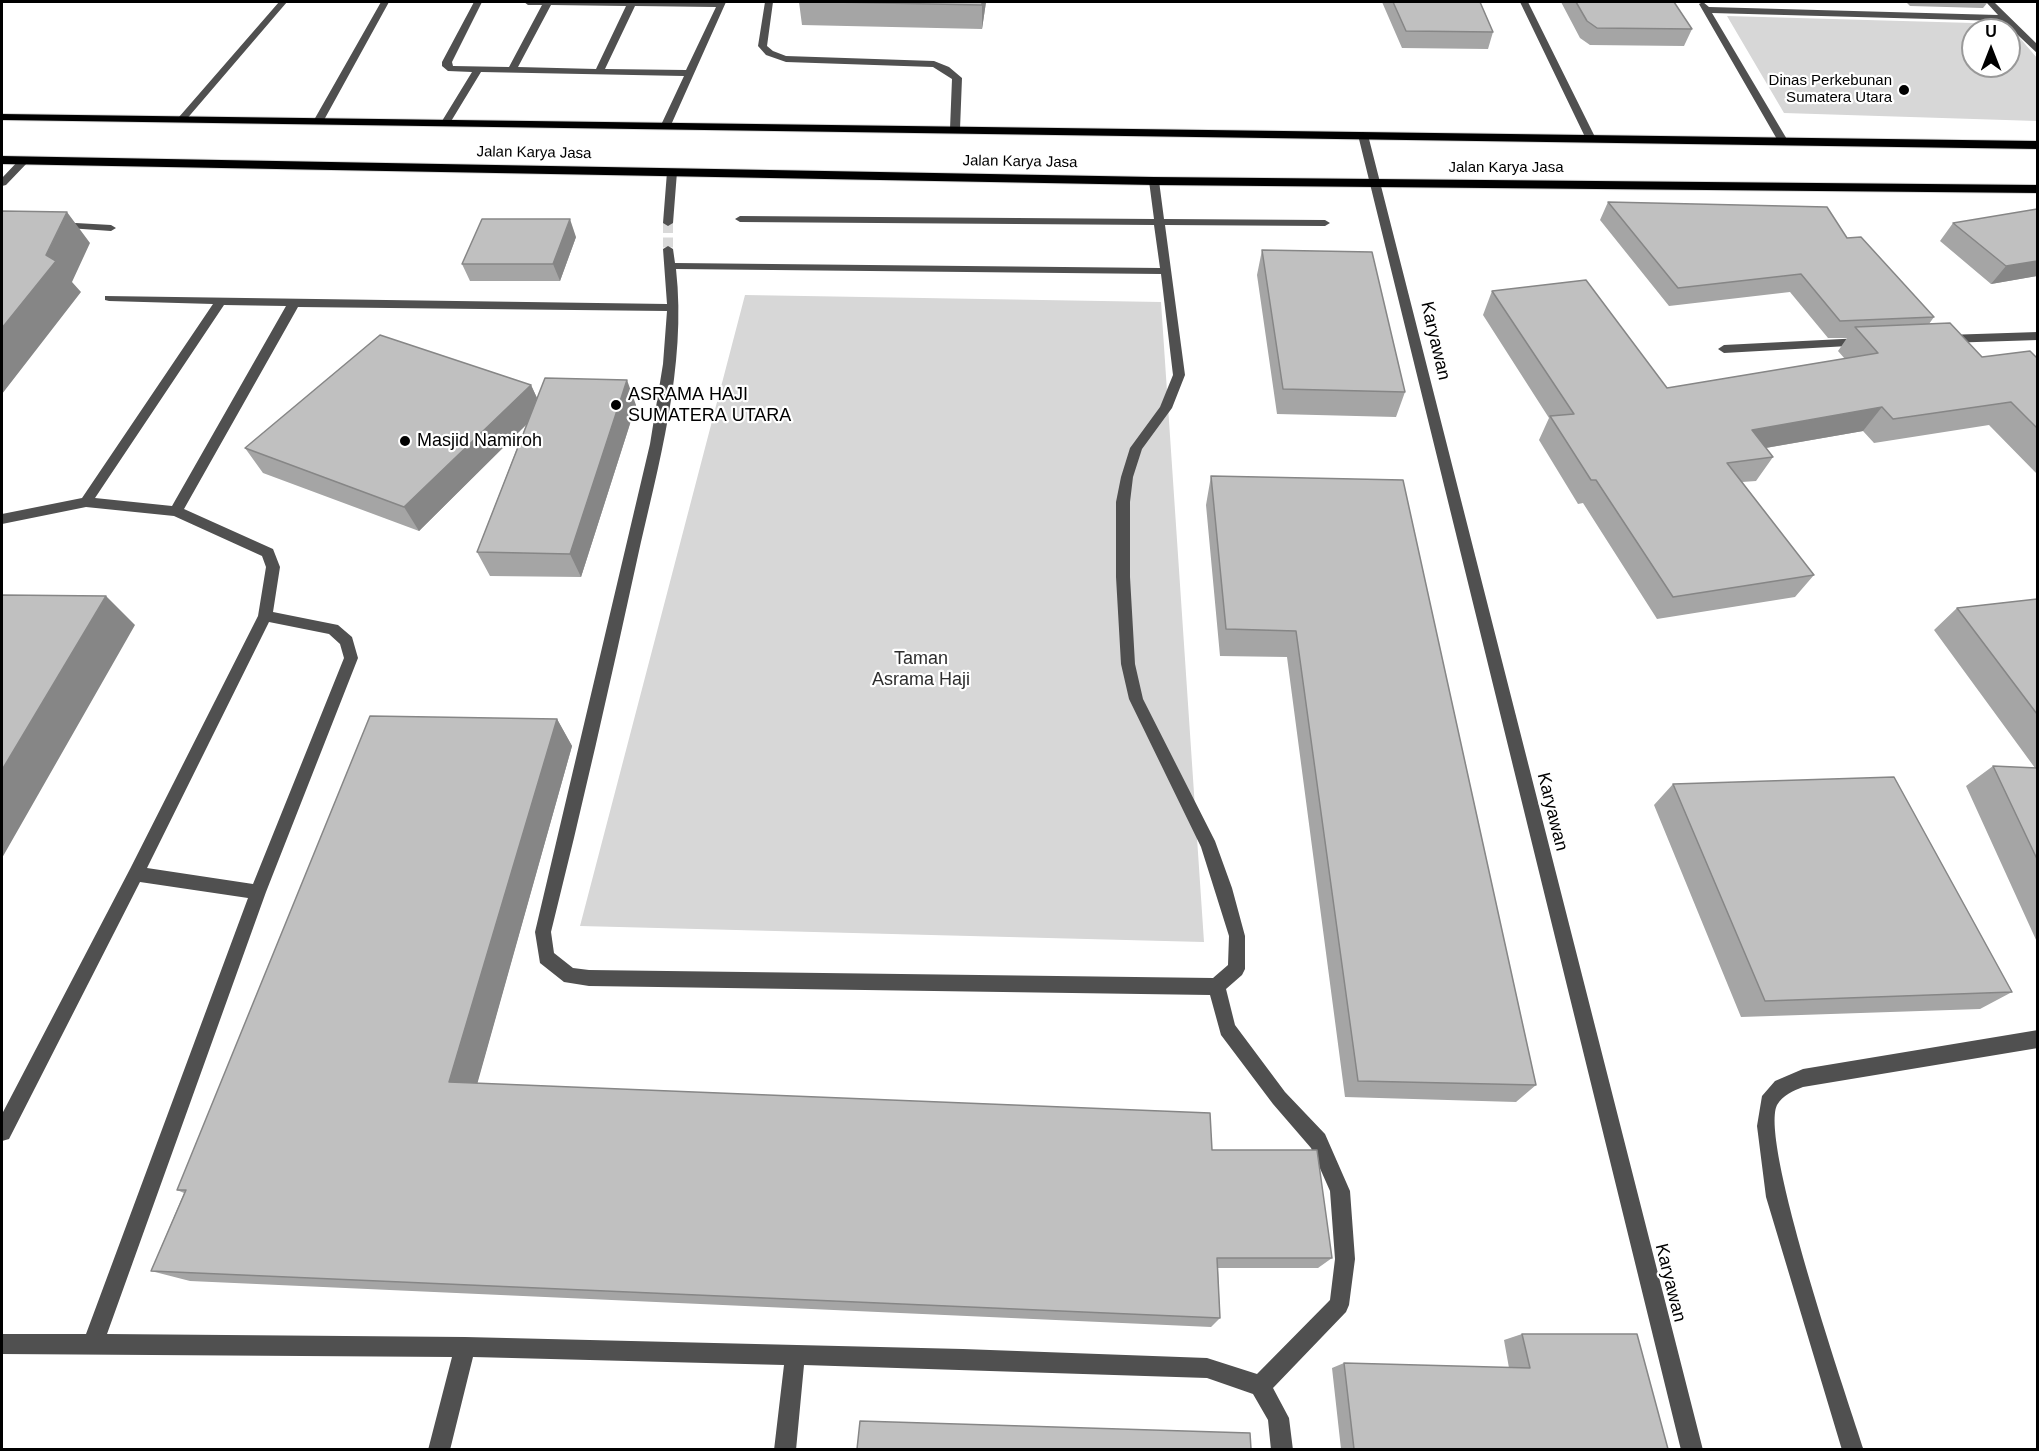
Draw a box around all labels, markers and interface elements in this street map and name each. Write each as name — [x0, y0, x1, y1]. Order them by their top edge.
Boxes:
north arrow — [1961, 18, 2021, 78]
text: U — [1985, 23, 1997, 40]
place label: Dinas Perkebunan Sumatera Utara — [1769, 72, 1892, 107]
marker: Dinas Perkebunan Sumatera Utara — [1897, 83, 1911, 97]
street label: Jalan Karya Jasa — [476, 143, 592, 163]
street label: Jalan Karya Jasa — [962, 152, 1078, 172]
street label: Jalan Karya Jasa — [1448, 159, 1564, 177]
street label: Karyawan — [1415, 300, 1455, 382]
place label: ASRAMA HAJI SUMATERA UTARA — [628, 384, 791, 426]
marker: ASRAMA HAJI SUMATERA UTARA — [609, 398, 623, 412]
place label: Masjid Namiroh — [417, 430, 542, 452]
marker: Masjid Namiroh — [398, 434, 412, 448]
park label: Taman Asrama Haji — [872, 648, 970, 690]
street label: Karyawan — [1532, 771, 1572, 853]
street label: Karyawan — [1650, 1242, 1690, 1324]

